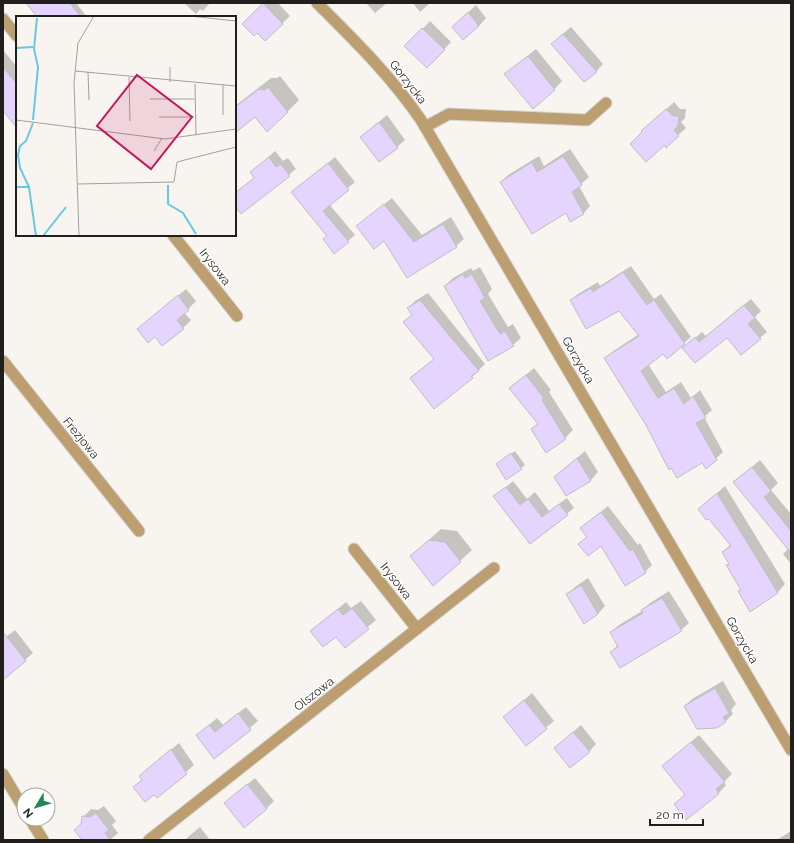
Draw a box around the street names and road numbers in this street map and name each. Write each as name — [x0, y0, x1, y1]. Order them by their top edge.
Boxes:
street label: Gorzycka — [387, 57, 429, 107]
street label: Irysowa — [196, 246, 234, 288]
street label: Gorzycka — [559, 334, 597, 386]
street label: Frezjowa — [60, 414, 102, 462]
street label: Irysowa — [377, 560, 415, 602]
street label: Gorzycka — [723, 614, 761, 666]
street label: Olszowa — [291, 674, 337, 714]

